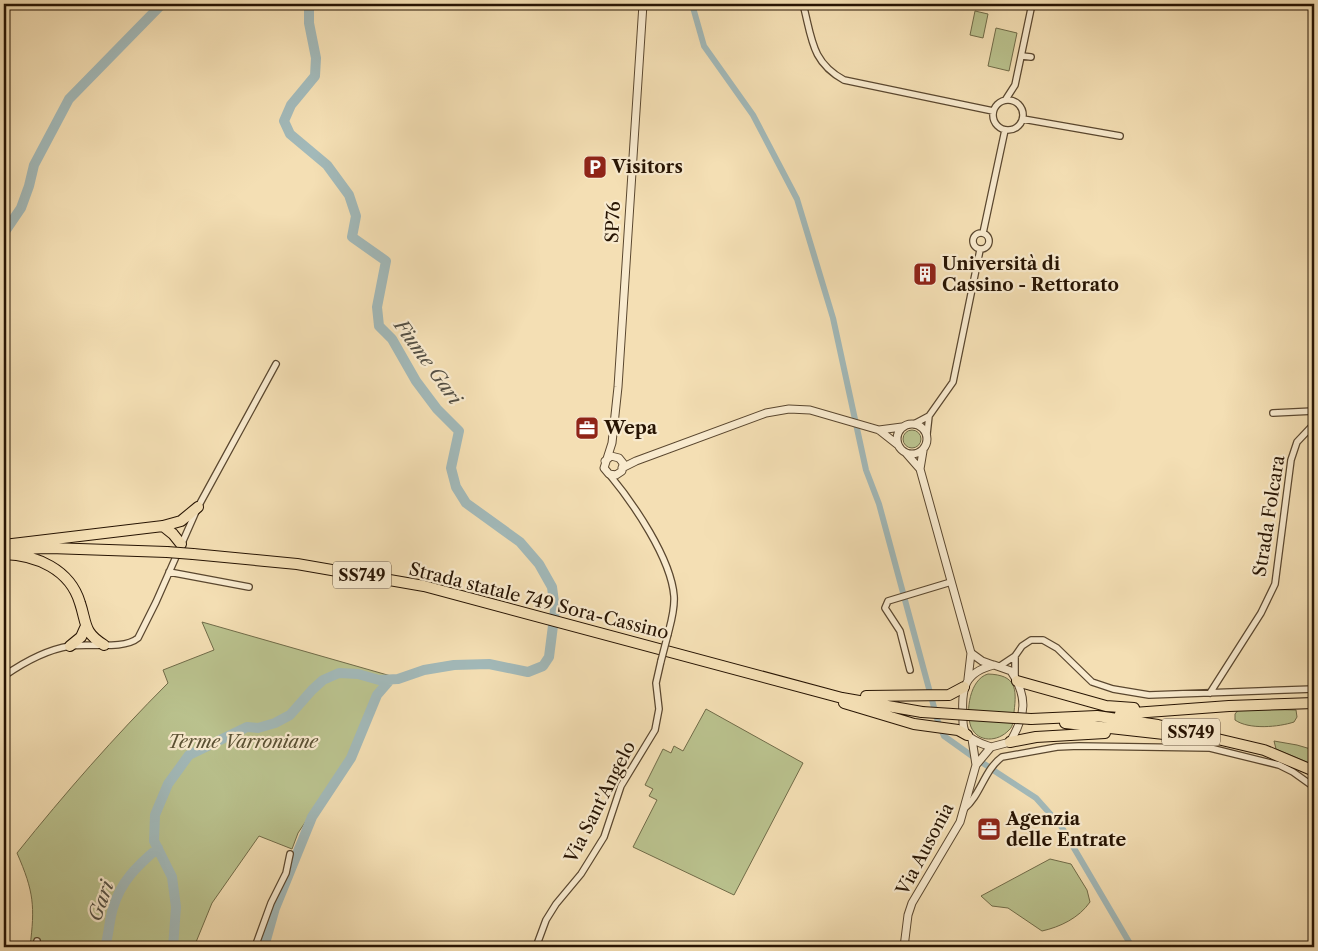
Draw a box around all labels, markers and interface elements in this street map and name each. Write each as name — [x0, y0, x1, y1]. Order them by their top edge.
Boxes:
parking icon: Visitors — [582, 154, 608, 180]
place label: Visitors — [611, 156, 683, 178]
street label: SP76 — [601, 201, 625, 243]
place label: Università di Cassino - Rettorato — [942, 253, 1119, 296]
building icon: Università di Cassino - Rettorato — [912, 261, 938, 287]
water label: Fiume Gari — [388, 313, 467, 410]
office icon: Wepa — [574, 415, 600, 441]
place label: Wepa — [603, 417, 658, 439]
street label: Strada Folcara — [1249, 453, 1290, 578]
street label: Strada statale 749 Sora-Cassino — [407, 558, 671, 644]
road number: SS749 — [333, 562, 391, 588]
road number: SS749 — [1162, 719, 1220, 746]
park label: Terme Varroniane — [168, 731, 319, 753]
street label: Via Sant'Angelo — [559, 737, 640, 867]
street label: Via Ausonia — [891, 799, 959, 900]
place label: Agenzia delle Entrate — [1005, 808, 1127, 851]
office icon: Agenzia delle Entrate — [976, 816, 1002, 842]
water label: Gari — [83, 877, 119, 924]

